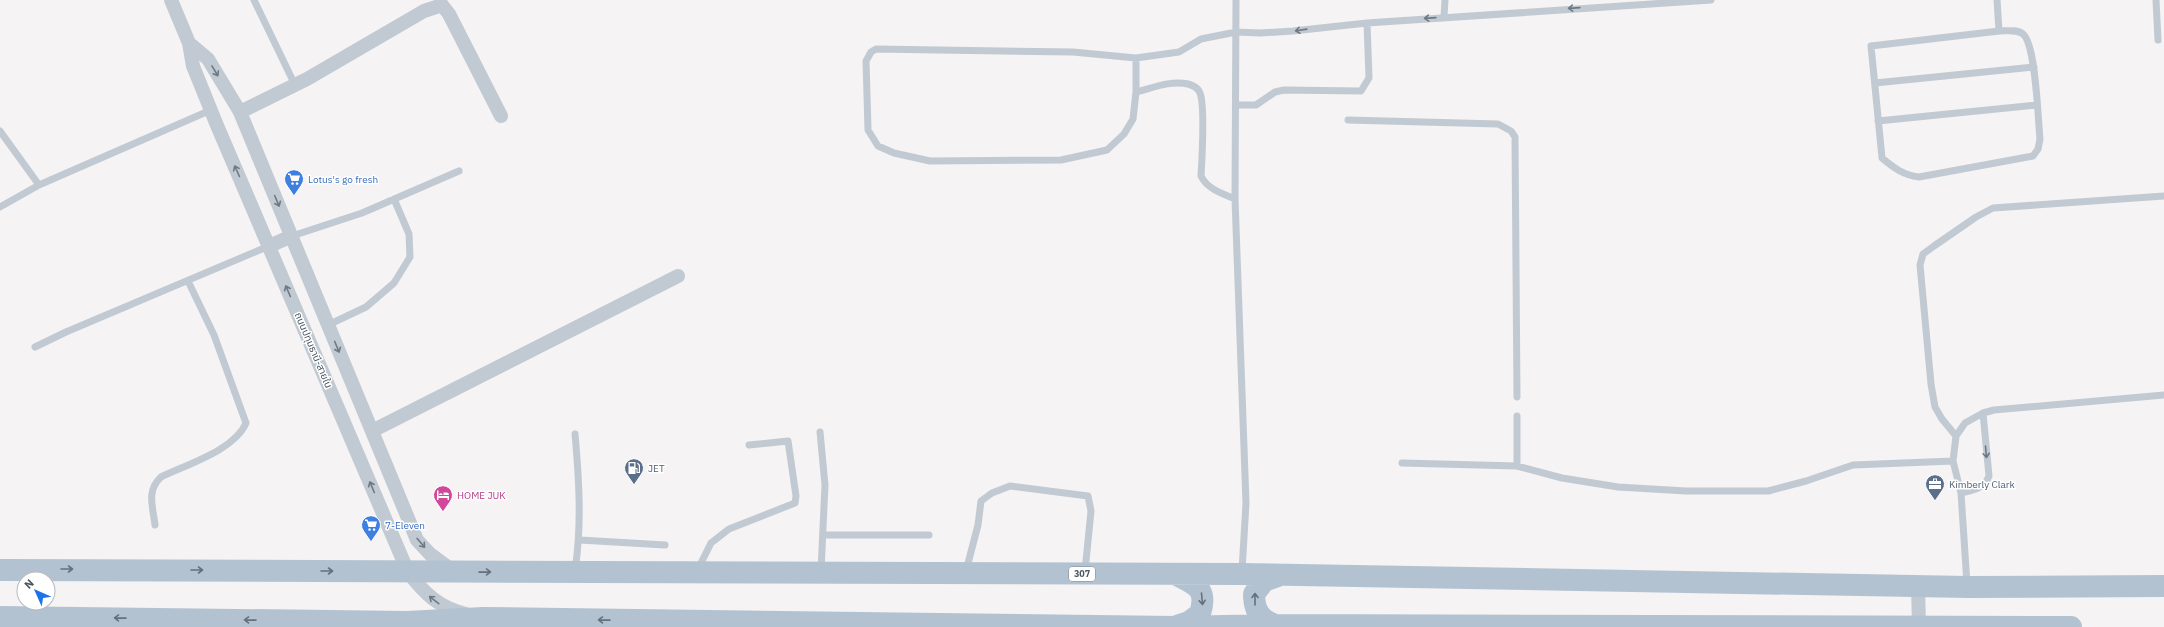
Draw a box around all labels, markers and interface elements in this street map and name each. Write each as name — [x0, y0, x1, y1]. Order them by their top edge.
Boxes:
one-way arrow — [1568, 5, 1581, 12]
one-way arrow — [1424, 15, 1437, 22]
one-way arrow — [1295, 26, 1308, 34]
one-way arrow — [211, 65, 219, 76]
one-way arrow — [232, 166, 240, 178]
supermarket icon: Lotus's go fresh — [283, 168, 305, 196]
place label: Lotus's go fresh — [308, 173, 378, 186]
one-way arrow — [274, 194, 281, 206]
one-way arrow — [284, 285, 292, 297]
street label: ถนนปทุมธานี-สายใน — [292, 310, 335, 390]
one-way arrow — [334, 340, 341, 352]
one-way arrow — [1983, 445, 1990, 458]
fuel station icon: JET — [623, 457, 645, 485]
place label: JET — [648, 462, 665, 475]
office icon: Kimberly Clark — [1924, 473, 1946, 501]
place label: Kimberly Clark — [1949, 478, 2015, 491]
one-way arrow — [368, 482, 376, 494]
hotel icon: HOME JUK — [432, 484, 454, 512]
place label: HOME JUK — [457, 489, 506, 502]
supermarket icon: 7-Eleven — [360, 514, 382, 542]
place label: 7-Eleven — [385, 519, 425, 532]
one-way arrow — [416, 538, 425, 549]
one-way arrow — [60, 565, 73, 573]
one-way arrow — [190, 566, 203, 574]
one-way arrow — [320, 567, 333, 575]
road number: 307 — [1069, 567, 1095, 581]
one-way arrow — [478, 568, 491, 576]
north arrow — [16, 571, 56, 611]
text: N — [21, 576, 37, 592]
one-way arrow — [1198, 592, 1205, 605]
one-way arrow — [1251, 593, 1259, 606]
one-way arrow — [428, 596, 439, 604]
one-way arrow — [114, 614, 127, 622]
one-way arrow — [244, 616, 257, 624]
one-way arrow — [598, 616, 611, 624]

